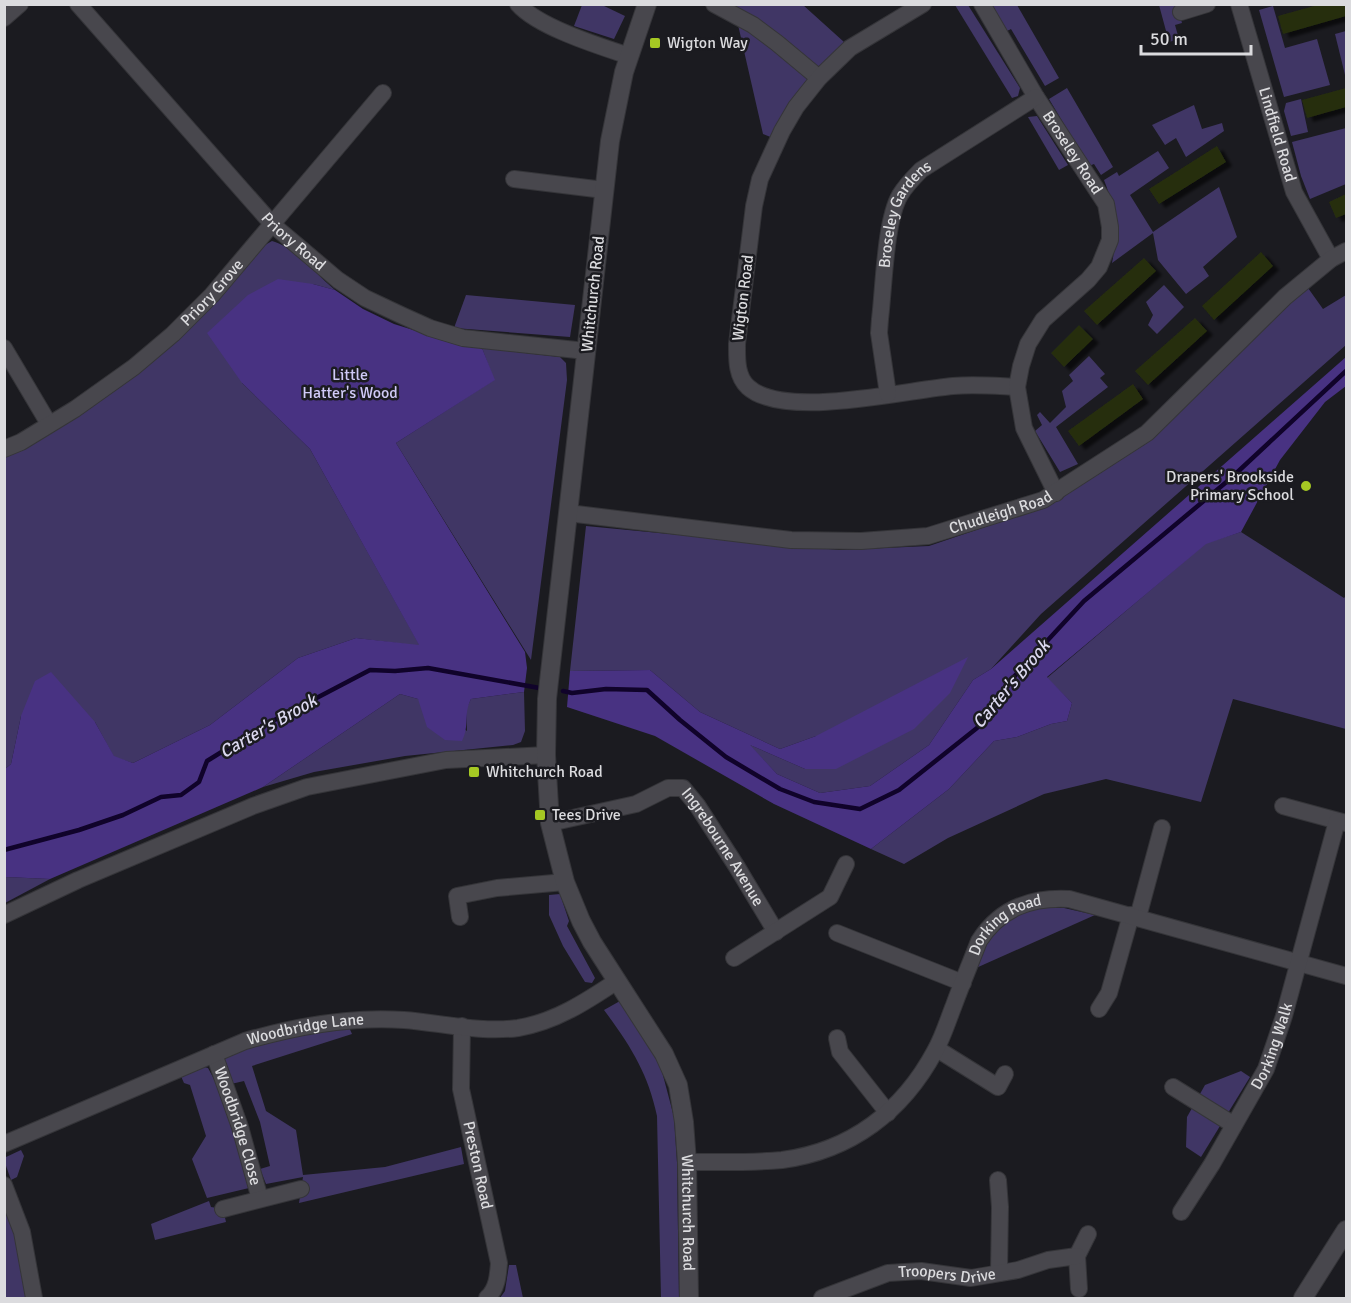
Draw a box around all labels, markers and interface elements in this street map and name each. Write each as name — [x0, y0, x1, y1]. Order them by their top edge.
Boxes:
scale bar — [1141, 18, 1250, 56]
text: 50 m — [1150, 28, 1188, 50]
place label: Wigton Way — [667, 33, 748, 53]
marker: Wigton Way — [648, 36, 662, 50]
street label: Lindfield Road — [1254, 85, 1301, 184]
street label: Broseley Road — [1038, 107, 1107, 198]
street label: Broseley Gardens — [875, 156, 935, 269]
street label: Priory Road — [257, 208, 330, 275]
street label: Whitchurch Road — [577, 235, 609, 353]
street label: Wigton Road — [728, 254, 758, 342]
street label: Priory Grove — [176, 255, 248, 331]
park label: Little Hatter's Wood — [302, 365, 398, 403]
place label: Drapers' Brookside Primary School — [1166, 467, 1294, 505]
marker: Drapers' Brookside Primary School — [1299, 479, 1313, 493]
street label: Chudleigh Road — [946, 486, 1056, 539]
water label: Carter's Brook — [968, 634, 1056, 733]
water label: Carter's Brook — [215, 688, 322, 763]
place label: Whitchurch Road — [486, 762, 603, 782]
marker: Whitchurch Road — [467, 765, 481, 779]
street label: Ingrebourne Avenue — [677, 784, 768, 910]
place label: Tees Drive — [552, 805, 621, 825]
marker: Tees Drive — [533, 808, 547, 822]
street label: Dorking Road — [964, 890, 1043, 959]
street label: Dorking Walk — [1246, 1000, 1297, 1093]
street label: Woodbridge Lane — [245, 1009, 365, 1050]
street label: Woodbridge Close — [209, 1064, 266, 1188]
street label: Preston Road — [458, 1119, 497, 1211]
street label: Whitchurch Road — [676, 1154, 699, 1271]
street label: Troopers Drive — [898, 1261, 997, 1288]

